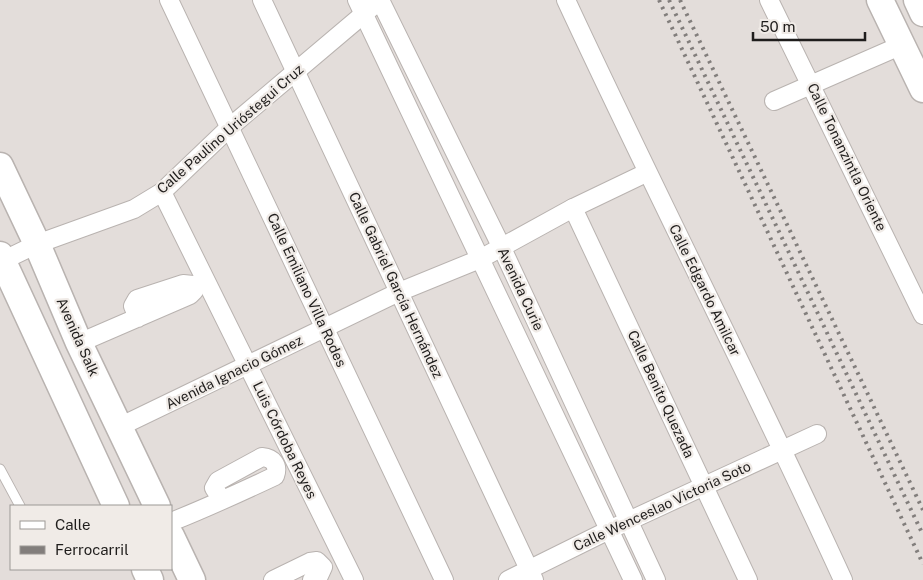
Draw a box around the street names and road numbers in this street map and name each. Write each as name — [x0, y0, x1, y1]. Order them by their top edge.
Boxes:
street label: Calle Paulino Urióstegui Cruz — [154, 61, 307, 197]
street label: Calle Tonanzintla Oriente — [804, 81, 890, 234]
street label: Calle Gabriel García Hernández — [346, 189, 446, 381]
street label: Calle Emiliano Villa Rodes — [264, 211, 350, 369]
street label: Calle Edgardo Amilcar — [666, 221, 744, 359]
street label: Avenida Curie — [495, 245, 547, 333]
street label: Avenida Salk — [54, 295, 102, 379]
street label: Calle Benito Quezada — [624, 328, 698, 460]
street label: Avenida Ignacio Gómez — [163, 332, 305, 412]
street label: Luis Córdoba Reyes — [250, 379, 320, 501]
street label: Calle Wenceslao Victoria Soto — [571, 458, 753, 554]

